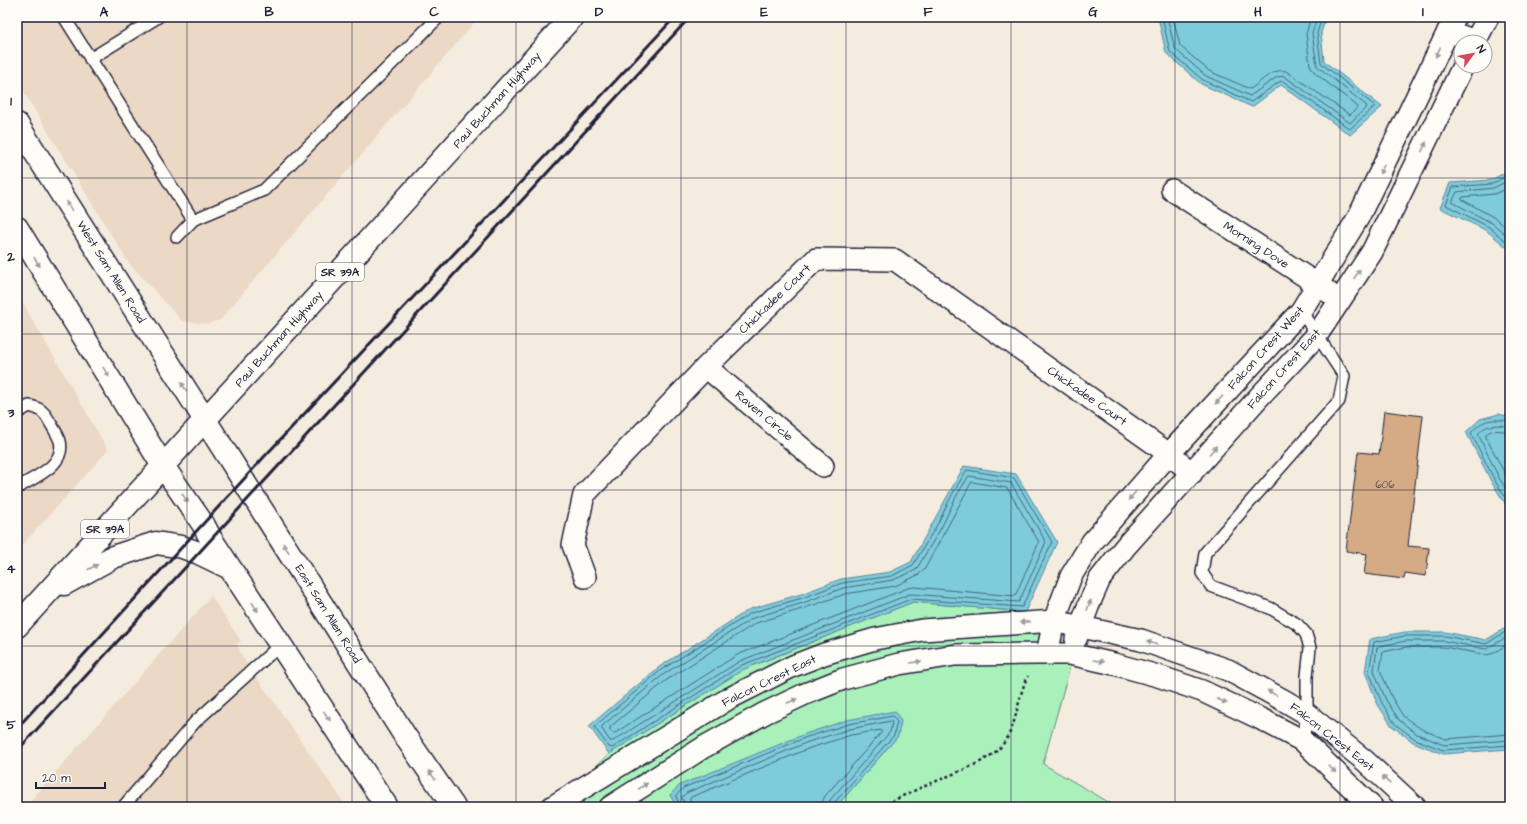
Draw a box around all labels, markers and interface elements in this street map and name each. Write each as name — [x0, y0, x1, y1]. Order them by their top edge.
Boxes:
text: A — [100, 3, 109, 21]
text: B — [264, 3, 274, 21]
text: C — [429, 3, 439, 21]
text: D — [595, 3, 604, 21]
text: E — [760, 3, 768, 21]
text: F — [923, 3, 933, 21]
text: G — [1088, 3, 1098, 21]
text: H — [1254, 3, 1262, 21]
text: I — [1422, 3, 1424, 21]
north arrow — [1453, 34, 1493, 74]
text: N — [1473, 42, 1489, 56]
one-way arrow — [1435, 47, 1441, 58]
street label: Paul Buchman Highway — [449, 48, 546, 153]
text: 1 — [10, 92, 12, 110]
one-way arrow — [1421, 141, 1427, 152]
one-way arrow — [1379, 164, 1385, 175]
one-way arrow — [65, 201, 73, 211]
street label: Morning Dove — [1219, 217, 1293, 274]
street label: West Sam Allen Road — [73, 218, 149, 326]
text: 2 — [6, 248, 15, 266]
one-way arrow — [34, 256, 41, 268]
street label: Chickadee Court — [735, 260, 815, 338]
road number: SR 39A — [316, 263, 364, 281]
one-way arrow — [1353, 269, 1361, 279]
street label: Paul Buchman Highway — [231, 287, 328, 392]
street label: Falcon Crest West — [1224, 302, 1308, 394]
street label: Falcon Crest East — [1243, 325, 1325, 413]
street label: Chickadee Court — [1044, 362, 1131, 430]
one-way arrow — [102, 366, 109, 378]
one-way arrow — [180, 382, 188, 392]
street label: Raven Circle — [731, 387, 797, 446]
one-way arrow — [1215, 395, 1224, 405]
text: 3 — [7, 404, 15, 422]
one-way arrow — [1208, 445, 1218, 455]
house number: 606 — [1376, 478, 1395, 492]
one-way arrow — [1128, 491, 1137, 501]
one-way arrow — [181, 493, 189, 503]
road number: SR 39A — [81, 520, 129, 538]
one-way arrow — [282, 542, 290, 553]
text: 4 — [7, 560, 16, 578]
street label: East Sam Allen Road — [291, 562, 365, 666]
one-way arrow — [87, 564, 99, 571]
one-way arrow — [1086, 598, 1092, 610]
one-way arrow — [252, 601, 259, 613]
one-way arrow — [1019, 619, 1031, 626]
one-way arrow — [1146, 640, 1158, 646]
street label: Falcon Crest East — [719, 651, 819, 711]
one-way arrow — [909, 658, 922, 664]
one-way arrow — [1093, 658, 1105, 664]
one-way arrow — [1266, 690, 1278, 697]
one-way arrow — [786, 698, 798, 704]
one-way arrow — [1217, 698, 1228, 704]
street label: Falcon Crest East — [1286, 699, 1378, 775]
one-way arrow — [323, 711, 331, 721]
text: 5 — [6, 716, 16, 734]
scale bar — [36, 764, 105, 790]
one-way arrow — [1327, 764, 1337, 773]
text: 20 m — [42, 770, 71, 787]
one-way arrow — [428, 770, 436, 780]
one-way arrow — [1381, 776, 1391, 785]
one-way arrow — [638, 782, 648, 790]

